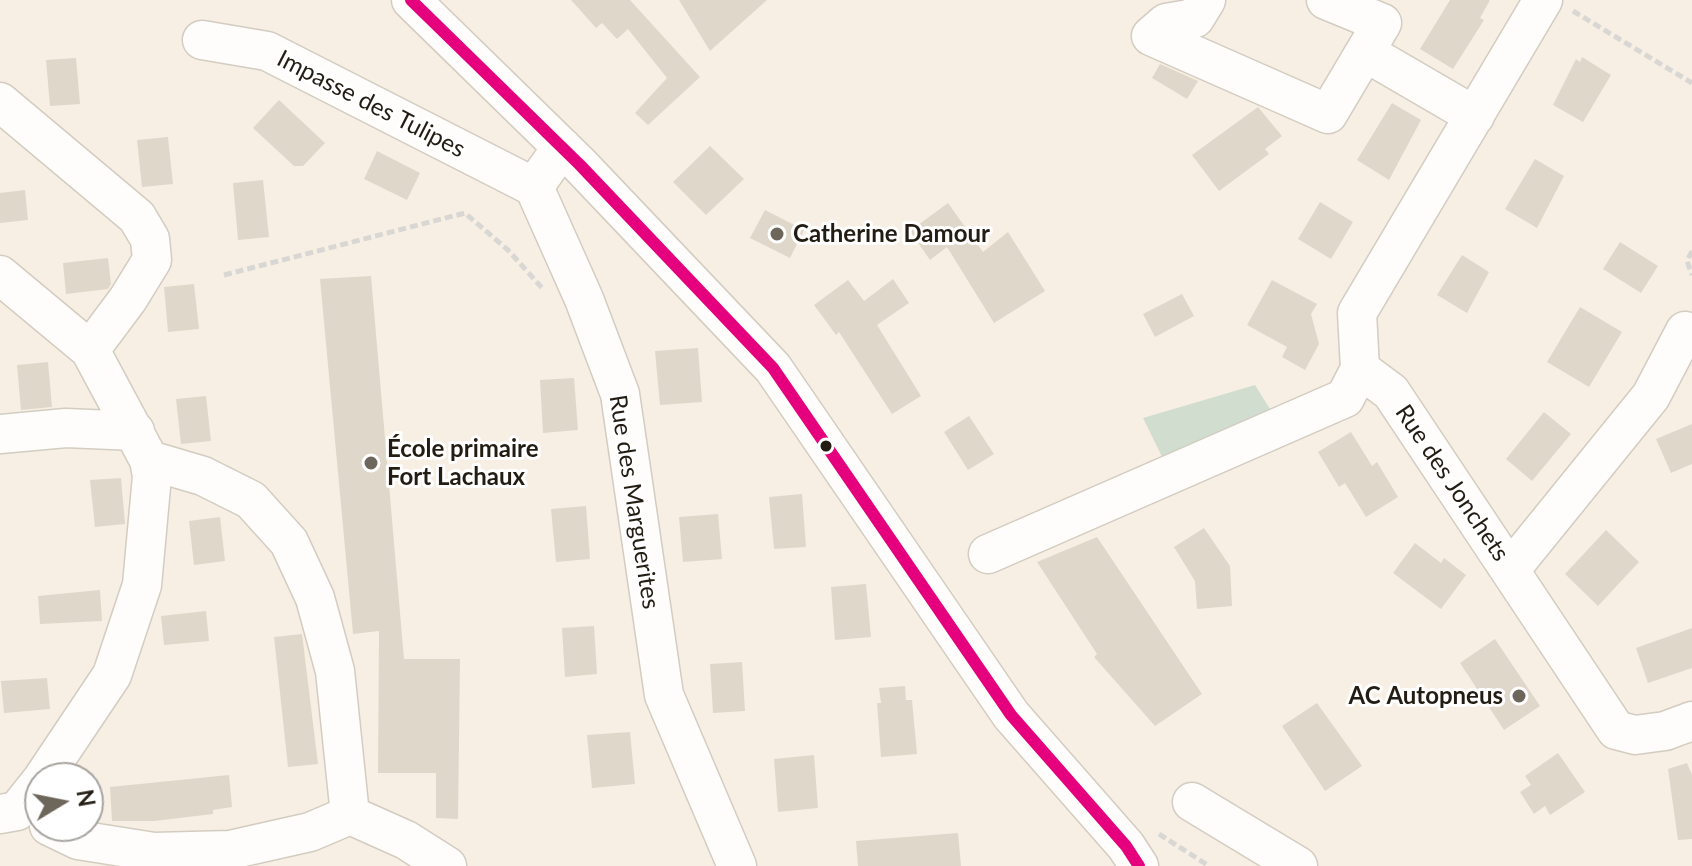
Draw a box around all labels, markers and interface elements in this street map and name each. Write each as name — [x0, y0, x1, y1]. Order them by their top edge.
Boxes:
street label: Impasse des Tulipes — [272, 44, 470, 164]
place label: Catherine Damour — [793, 220, 990, 248]
marker: Catherine Damour — [768, 225, 786, 243]
street label: Rue des Marguerites — [603, 393, 665, 611]
street label: Rue des Jonchets — [1389, 399, 1515, 567]
place label: École primaire Fort Lachaux — [387, 435, 539, 491]
unlabelled marker — [818, 438, 834, 454]
marker: École primaire Fort Lachaux — [362, 454, 380, 472]
place label: AC Autopneus — [1349, 682, 1503, 710]
marker: AC Autopneus — [1510, 687, 1528, 705]
north arrow — [24, 762, 104, 842]
text: N — [71, 787, 101, 809]

